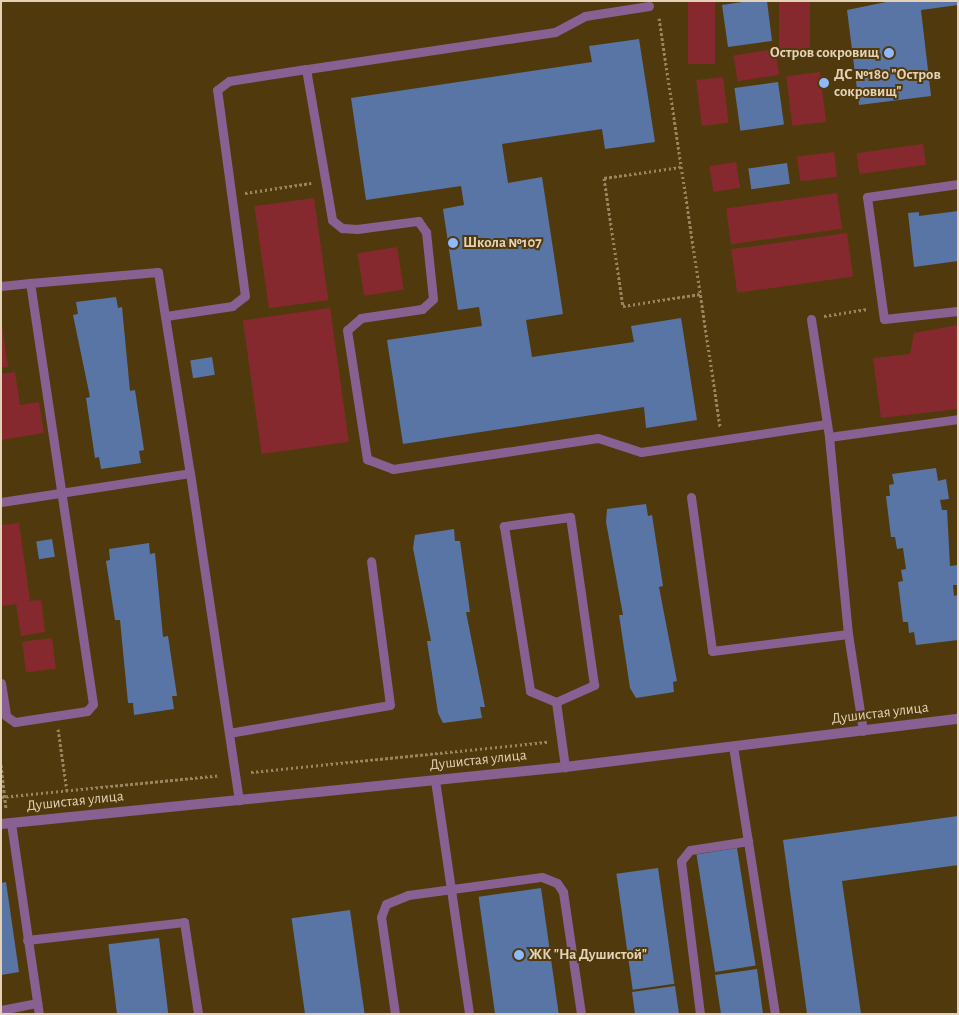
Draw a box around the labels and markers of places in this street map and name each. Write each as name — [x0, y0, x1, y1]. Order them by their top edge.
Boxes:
place label: Остров сокровищ — [770, 44, 879, 62]
marker: Остров сокровищ — [883, 47, 895, 59]
place label: ДС №180 "Остров сокровищ" — [834, 65, 941, 100]
marker: ДС №180 "Остров сокровищ" — [818, 77, 830, 89]
place label: Школа №107 — [463, 234, 542, 252]
marker: Школа №107 — [447, 237, 459, 249]
place label: ЖК "На Душистой" — [529, 946, 647, 964]
marker: ЖК "На Душистой" — [513, 949, 525, 961]

